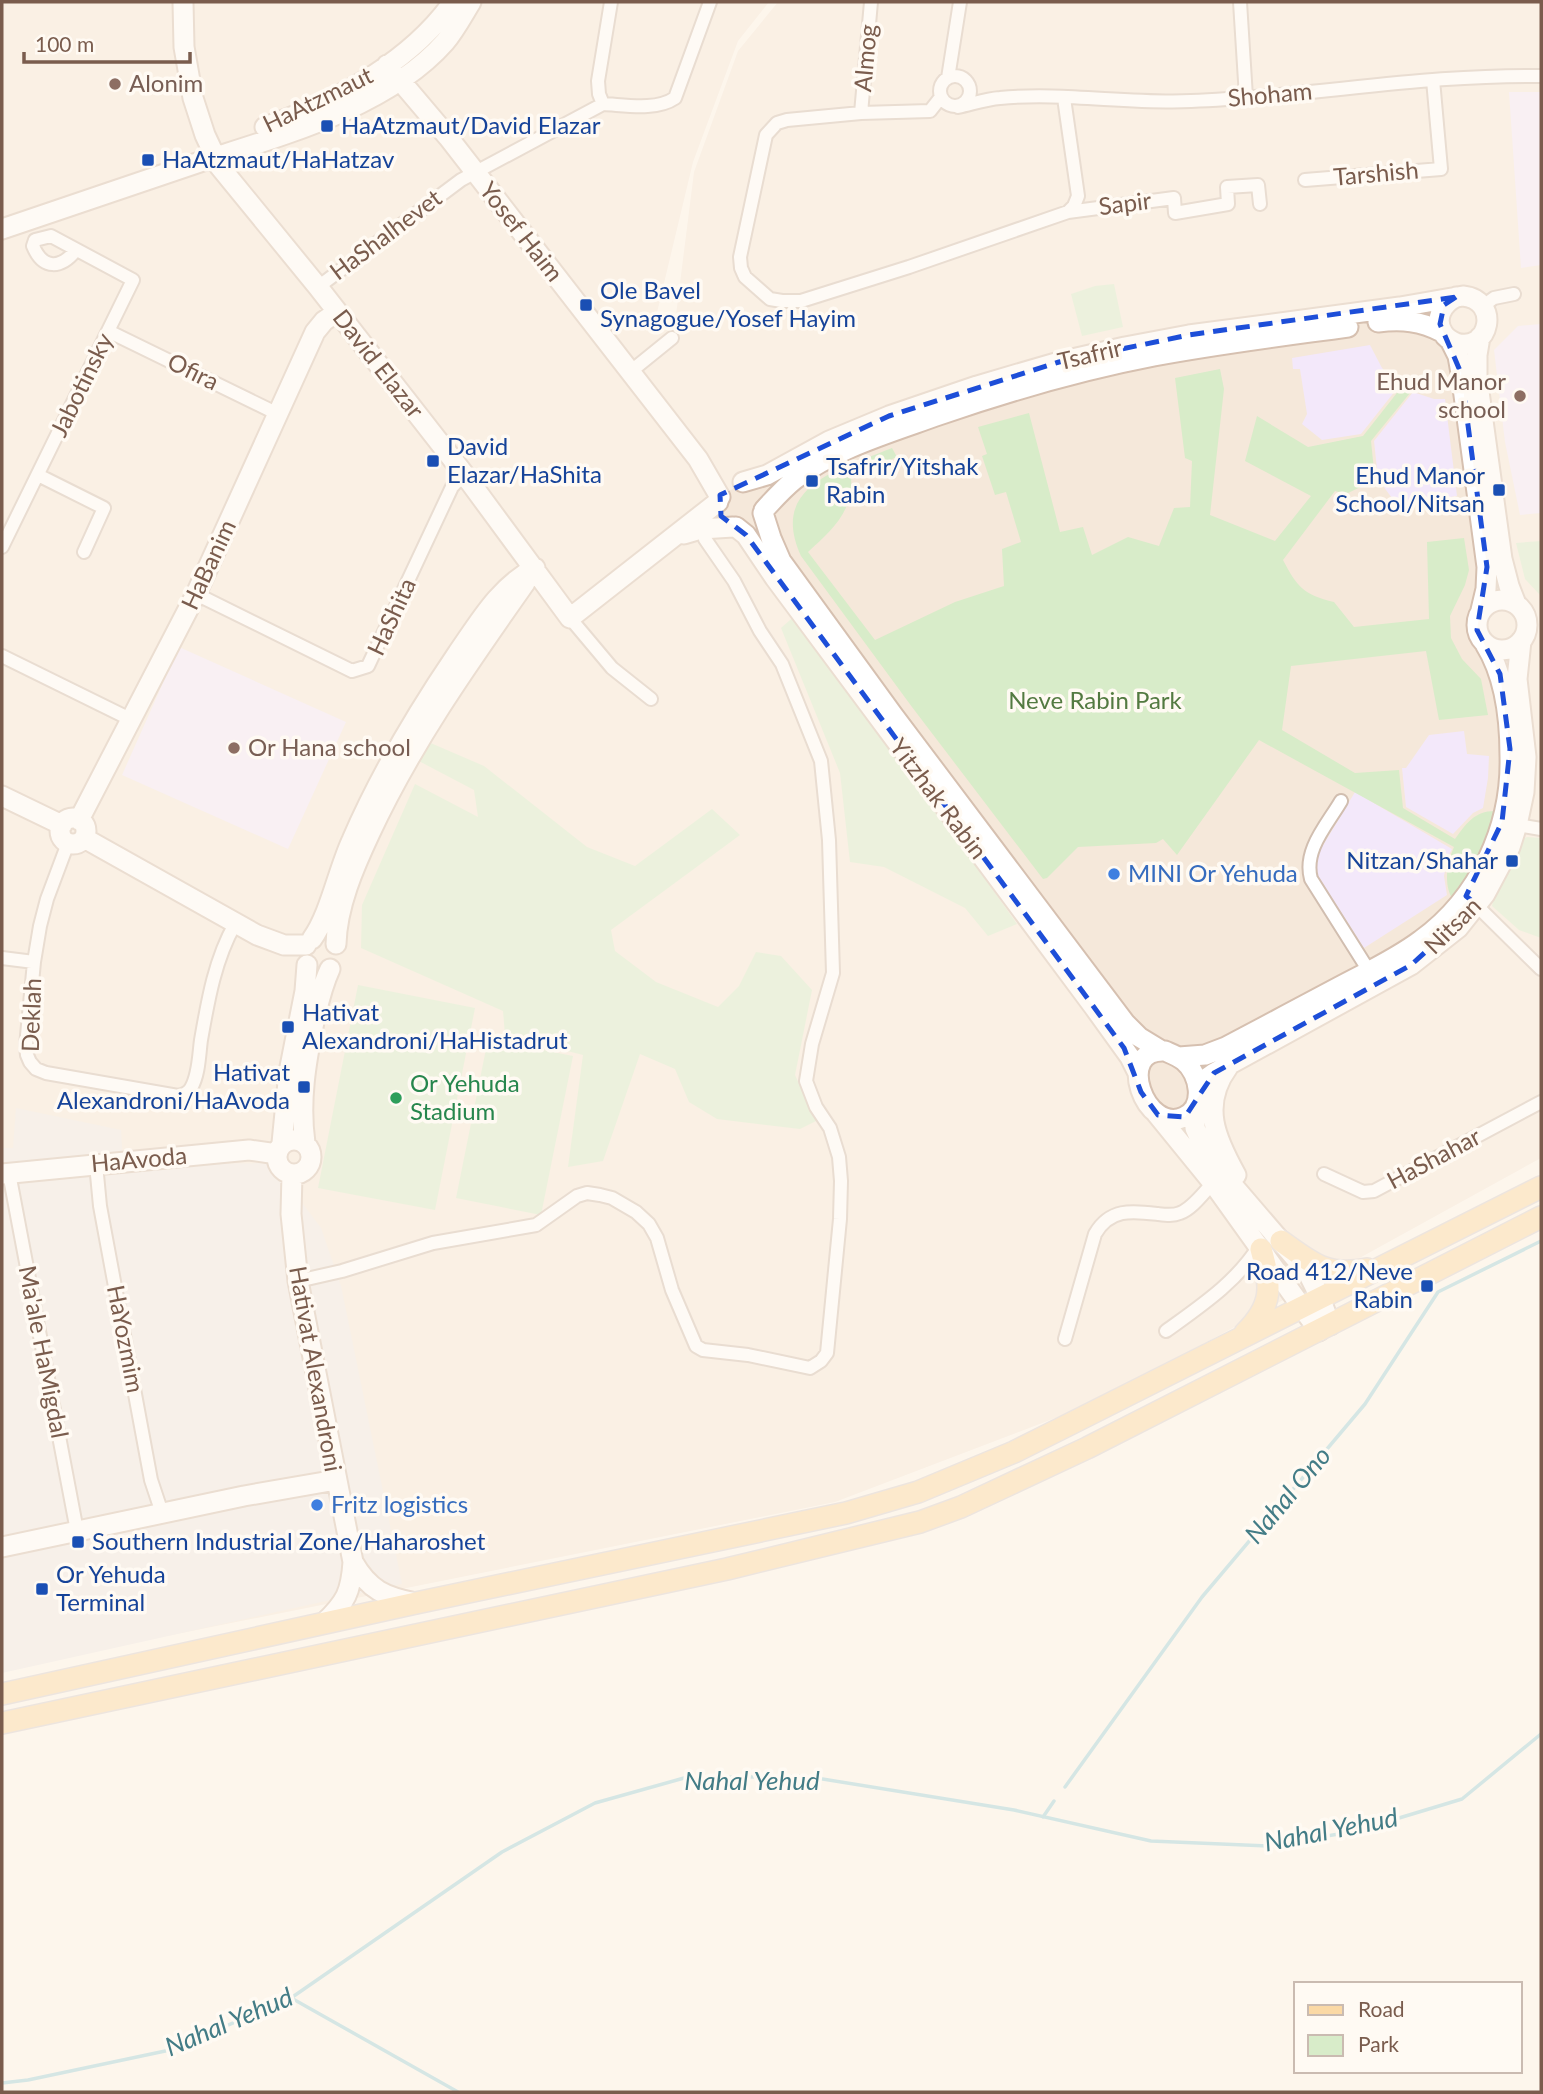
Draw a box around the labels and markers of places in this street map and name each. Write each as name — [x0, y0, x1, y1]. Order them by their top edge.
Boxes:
place label: Alonim — [129, 68, 203, 97]
marker: Alonim — [107, 76, 123, 92]
place label: HaAtzmaut/David Elazar — [341, 110, 601, 139]
marker: HaAtzmaut/David Elazar — [319, 118, 335, 134]
place label: HaAtzmaut/HaHatzav — [162, 144, 395, 173]
marker: HaAtzmaut/HaHatzav — [140, 152, 156, 168]
place label: Ole Bavel Synagogue/Yosef Hayim — [600, 275, 856, 332]
marker: Ole Bavel Synagogue/Yosef Hayim — [578, 297, 594, 313]
place label: Ehud Manor school — [1376, 366, 1506, 423]
marker: Ehud Manor school — [1512, 388, 1528, 404]
place label: David Elazar/HaShita — [447, 431, 602, 488]
place label: Tsafrir/Yitshak Rabin — [826, 451, 979, 508]
marker: David Elazar/HaShita — [425, 453, 441, 469]
place label: Ehud Manor School/Nitsan — [1335, 460, 1485, 517]
marker: Tsafrir/Yitshak Rabin — [804, 473, 820, 489]
marker: Ehud Manor School/Nitsan — [1491, 482, 1507, 498]
place label: Or Hana school — [248, 732, 411, 761]
marker: Or Hana school — [226, 740, 242, 756]
place label: Nitzan/Shahar — [1346, 845, 1498, 874]
marker: Nitzan/Shahar — [1504, 853, 1520, 869]
place label: MINI Or Yehuda — [1128, 858, 1298, 887]
marker: MINI Or Yehuda — [1106, 866, 1122, 882]
place label: Hativat Alexandroni/HaHistadrut — [302, 997, 568, 1054]
marker: Hativat Alexandroni/HaHistadrut — [280, 1019, 296, 1035]
place label: Hativat Alexandroni/HaAvoda — [57, 1057, 290, 1114]
place label: Or Yehuda Stadium — [410, 1068, 520, 1125]
marker: Hativat Alexandroni/HaAvoda — [296, 1079, 312, 1095]
marker: Or Yehuda Stadium — [388, 1090, 404, 1106]
place label: Road 412/Neve Rabin — [1246, 1256, 1413, 1313]
marker: Road 412/Neve Rabin — [1419, 1278, 1435, 1294]
place label: Fritz logistics — [331, 1489, 468, 1518]
marker: Fritz logistics — [309, 1497, 325, 1513]
place label: Southern Industrial Zone/Haharoshet — [92, 1526, 486, 1555]
marker: Southern Industrial Zone/Haharoshet — [70, 1534, 86, 1550]
place label: Or Yehuda Terminal — [56, 1559, 166, 1616]
marker: Or Yehuda Terminal — [34, 1581, 50, 1597]

